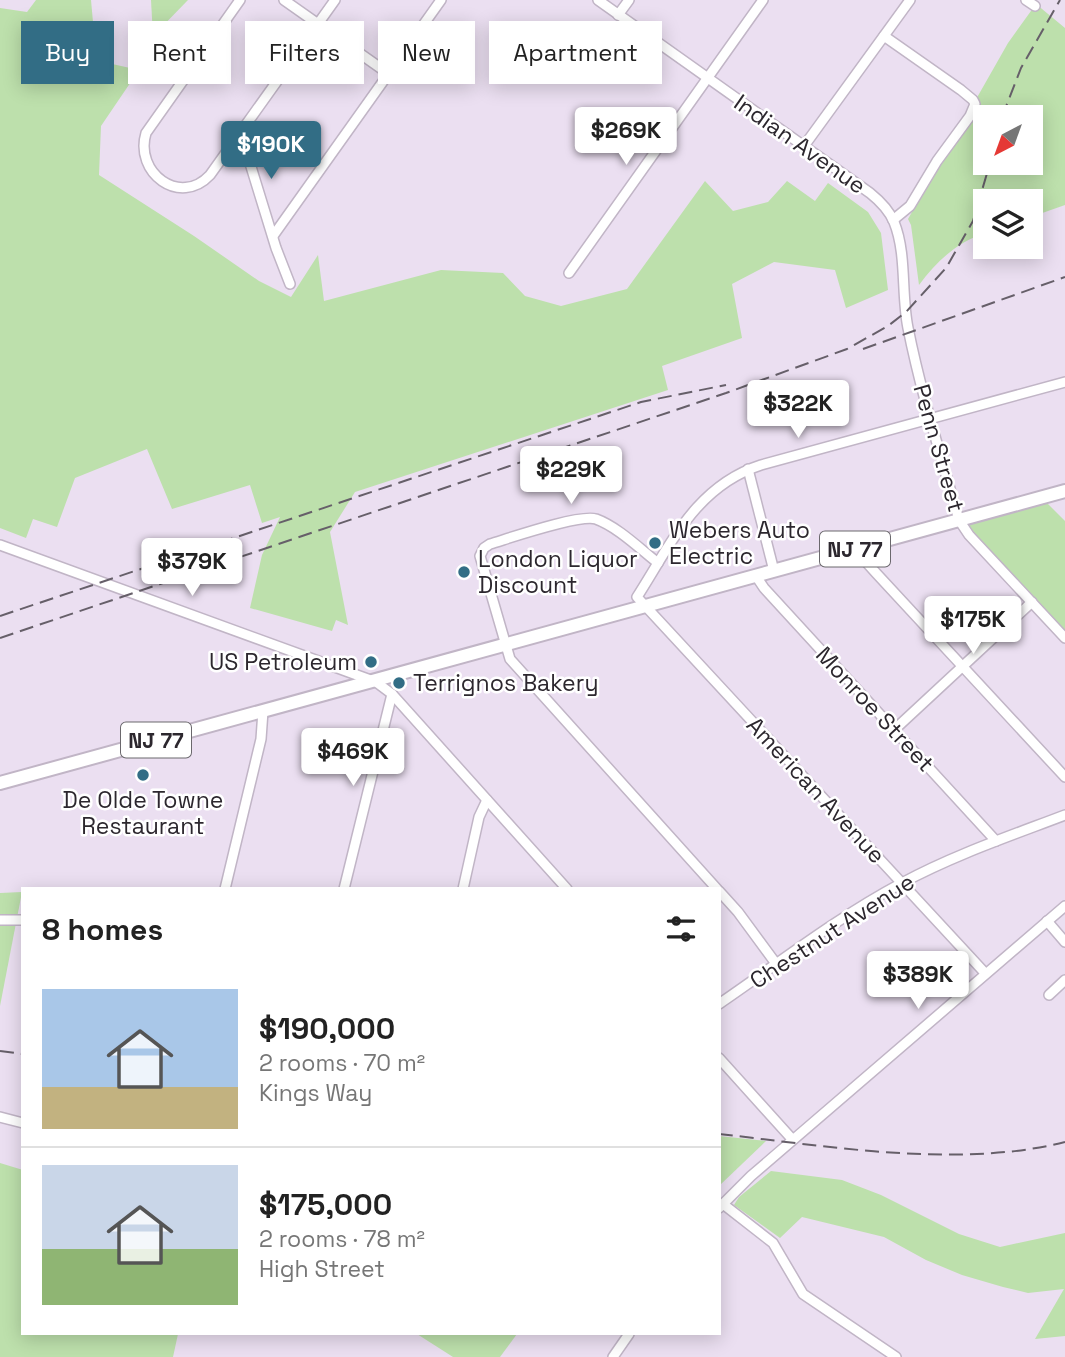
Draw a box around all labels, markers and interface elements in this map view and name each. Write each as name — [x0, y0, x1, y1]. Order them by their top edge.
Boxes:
chip: Buy — [21, 21, 114, 84]
chip: Rent — [128, 21, 231, 84]
chip: Filters — [245, 21, 364, 84]
chip: New — [378, 21, 475, 84]
chip: Apartment — [489, 21, 662, 84]
street label: Indian Avenue — [728, 87, 872, 201]
north arrow — [973, 105, 1043, 175]
map controls — [973, 105, 1043, 259]
pin: $269K — [577, 108, 675, 167]
text: $269K — [591, 115, 661, 145]
pin: $190K — [222, 122, 320, 181]
text: $190K — [237, 129, 305, 159]
button: layers — [973, 189, 1043, 259]
pin: $322K — [749, 380, 847, 440]
street label: Penn Street — [906, 381, 972, 515]
text: $322K — [763, 388, 833, 418]
pin: $229K — [522, 447, 620, 506]
text: $229K — [536, 454, 606, 484]
place label: Webers Auto Electric — [669, 515, 810, 571]
road number: NJ 77 — [820, 532, 890, 566]
marker: Webers Auto Electric — [647, 535, 663, 551]
pin: $379K — [143, 538, 241, 598]
place label: London Liquor Discount — [478, 544, 638, 600]
text: $379K — [157, 546, 227, 576]
marker: London Liquor Discount — [456, 564, 472, 580]
pin: $175K — [924, 596, 1022, 656]
text: $175K — [940, 604, 1006, 634]
street label: Monroe Street — [809, 640, 941, 778]
place label: US Petroleum — [209, 647, 357, 677]
marker: US Petroleum — [363, 654, 379, 670]
place label: Terrignos Bakery — [413, 668, 598, 698]
marker: Terrignos Bakery — [391, 675, 407, 691]
street label: American Avenue — [740, 710, 892, 870]
road number: NJ 77 — [121, 722, 191, 758]
pin: $469K — [304, 728, 402, 788]
text: $469K — [317, 736, 389, 766]
marker: De Olde Towne Restaurant — [135, 767, 151, 783]
place label: De Olde Towne Restaurant — [63, 785, 223, 841]
street label: Chestnut Avenue — [744, 867, 920, 995]
text: 8 homes — [42, 910, 163, 949]
icon: filters — [662, 910, 700, 948]
pin: $389K — [869, 951, 967, 1011]
text: $389K — [883, 959, 953, 989]
text: $190,000 — [259, 1009, 395, 1048]
icon: home — [98, 1017, 182, 1101]
text: 2 rooms · 70 m² — [259, 1048, 425, 1078]
text: Kings Way — [259, 1078, 372, 1108]
text: $175,000 — [259, 1185, 392, 1224]
icon: home — [98, 1193, 182, 1277]
text: 2 rooms · 78 m² — [259, 1224, 425, 1254]
text: High Street — [259, 1254, 385, 1284]

